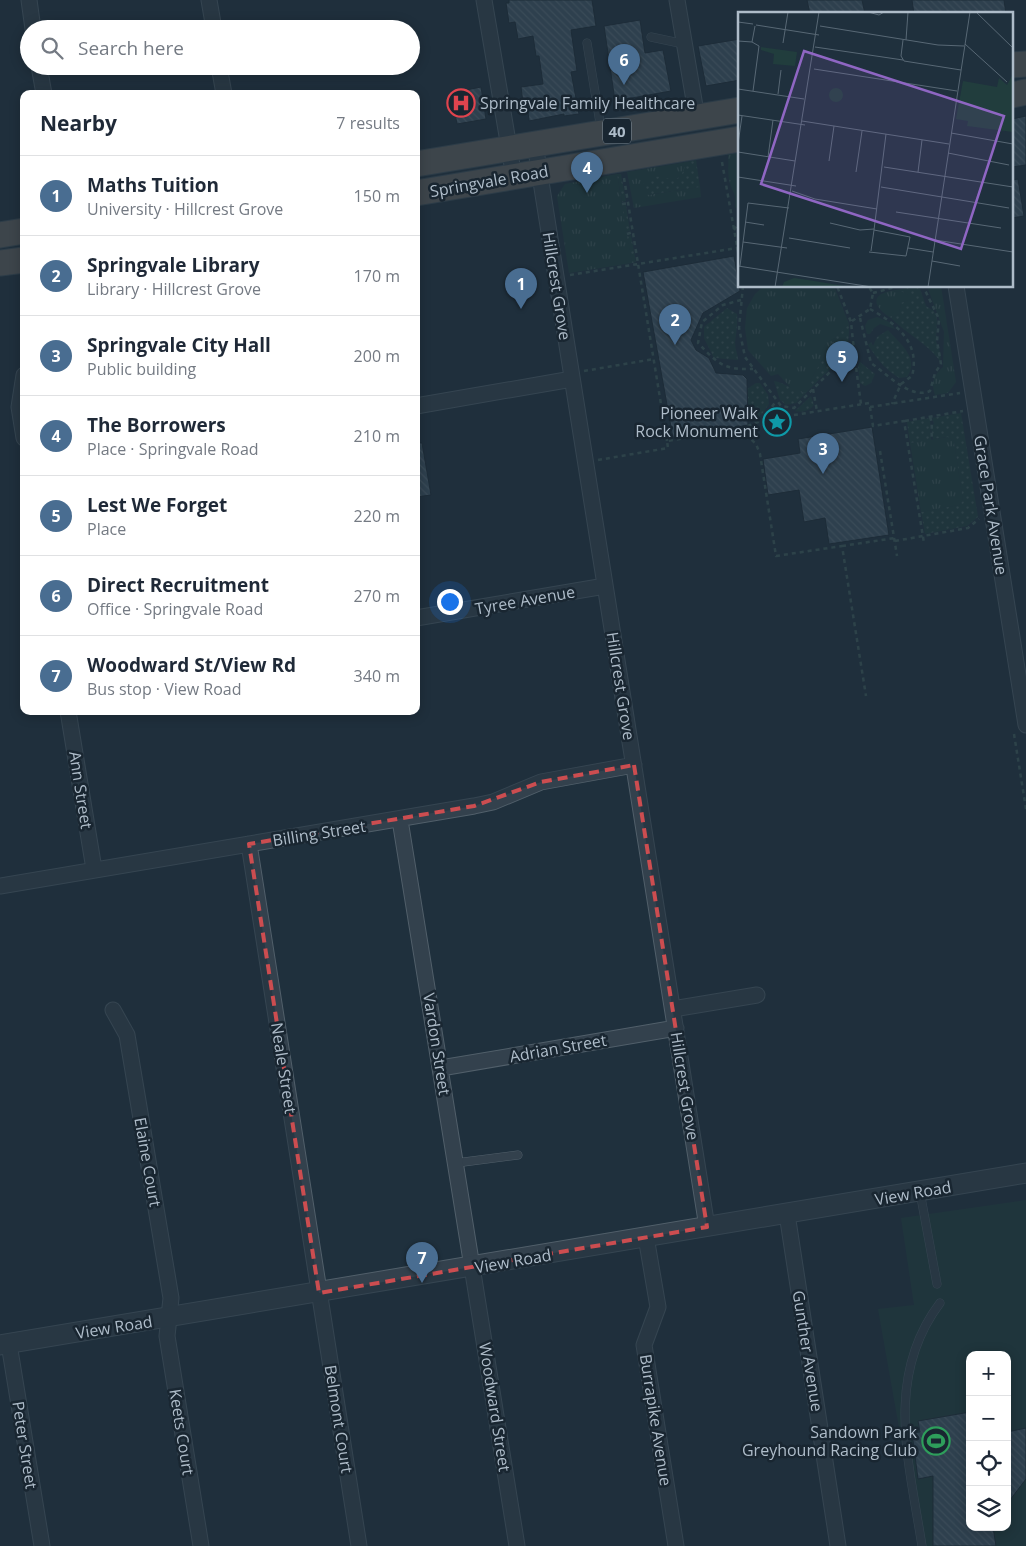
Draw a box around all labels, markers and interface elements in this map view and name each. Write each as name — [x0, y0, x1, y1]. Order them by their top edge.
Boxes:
inset map — [738, 12, 1014, 288]
search box — [20, 20, 420, 75]
icon: search — [38, 34, 66, 62]
text: Search here — [78, 35, 184, 61]
pin: 6 — [608, 44, 640, 85]
hospital icon: Springvale Family Healthcare — [446, 88, 476, 118]
place label: Springvale Family Healthcare — [480, 92, 695, 114]
text: Nearby — [40, 109, 117, 137]
text: 7 results — [336, 112, 400, 134]
road number: 40 — [603, 118, 631, 144]
pin: 4 — [571, 152, 603, 193]
street label: Springvale Road — [428, 160, 550, 202]
text: Maths Tuition — [87, 172, 219, 198]
text: 1 — [51, 185, 61, 207]
text: 150 m — [354, 185, 400, 207]
text: University · Hillcrest Grove — [87, 198, 283, 220]
street label: Hillcrest Grove — [538, 230, 576, 342]
text: Springvale Library — [87, 252, 259, 278]
text: 2 — [51, 265, 61, 287]
text: 170 m — [354, 265, 400, 287]
pin: 1 — [505, 268, 537, 309]
text: Library · Hillcrest Grove — [87, 278, 261, 300]
pin: 2 — [659, 304, 691, 345]
text: Springvale City Hall — [87, 332, 271, 358]
pin: 5 — [826, 341, 858, 382]
text: 3 — [51, 345, 61, 367]
text: 200 m — [354, 345, 400, 367]
text: Public building — [87, 358, 196, 380]
place label: Pioneer Walk Rock Monument — [635, 402, 759, 442]
place icon: Pioneer Walk Rock Monument — [762, 407, 792, 437]
text: The Borrowers — [87, 412, 226, 438]
text: 4 — [51, 425, 61, 447]
text: 210 m — [354, 425, 400, 447]
pin: 3 — [807, 433, 839, 474]
street label: Grace Park Avenue — [969, 434, 1013, 576]
text: Place · Springvale Road — [87, 438, 259, 460]
text: Lest We Forget — [87, 492, 227, 518]
text: 5 — [51, 505, 61, 527]
text: 220 m — [354, 505, 400, 527]
text: Place — [87, 518, 126, 540]
text: Direct Recruitment — [87, 572, 269, 598]
street label: Tyree Avenue — [473, 580, 577, 620]
text: 6 — [51, 585, 61, 607]
text: 270 m — [354, 585, 400, 607]
your location — [437, 589, 463, 615]
text: Office · Springvale Road — [87, 598, 263, 620]
street label: Hillcrest Grove — [602, 630, 640, 742]
text: Woodward St/View Rd — [87, 652, 296, 678]
text: 7 — [51, 665, 61, 687]
text: 340 m — [354, 665, 400, 687]
text: Bus stop · View Road — [87, 678, 241, 700]
street label: Ann Street — [64, 749, 98, 831]
street label: Billing Street — [271, 815, 367, 851]
street label: Vardon Street — [418, 991, 456, 1097]
street label: Neale Street — [266, 1021, 302, 1115]
street label: Adrian Street — [508, 1029, 608, 1067]
street label: Hillcrest Grove — [666, 1030, 704, 1142]
street label: Elaine Court — [129, 1115, 167, 1209]
street label: View Road — [873, 1175, 953, 1211]
pin: 7 — [406, 1242, 438, 1283]
street label: View Road — [473, 1243, 553, 1279]
street label: Gunther Avenue — [788, 1289, 828, 1413]
street label: View Road — [74, 1310, 154, 1344]
street label: Woodward Street — [474, 1341, 516, 1473]
map controls — [966, 1351, 1011, 1531]
button: + — [966, 1351, 1011, 1396]
street label: Burrapike Avenue — [635, 1352, 677, 1488]
street label: Belmont Court — [320, 1363, 358, 1475]
street label: Keets Court — [164, 1387, 200, 1477]
button: − — [966, 1396, 1011, 1441]
street label: Peter Street — [7, 1399, 43, 1491]
place label: Sandown Park Greyhound Racing Club — [742, 1421, 918, 1461]
sports icon: Sandown Park Greyhound Racing Club — [921, 1426, 951, 1456]
button: locate — [966, 1441, 1011, 1486]
button: layers — [966, 1486, 1011, 1531]

